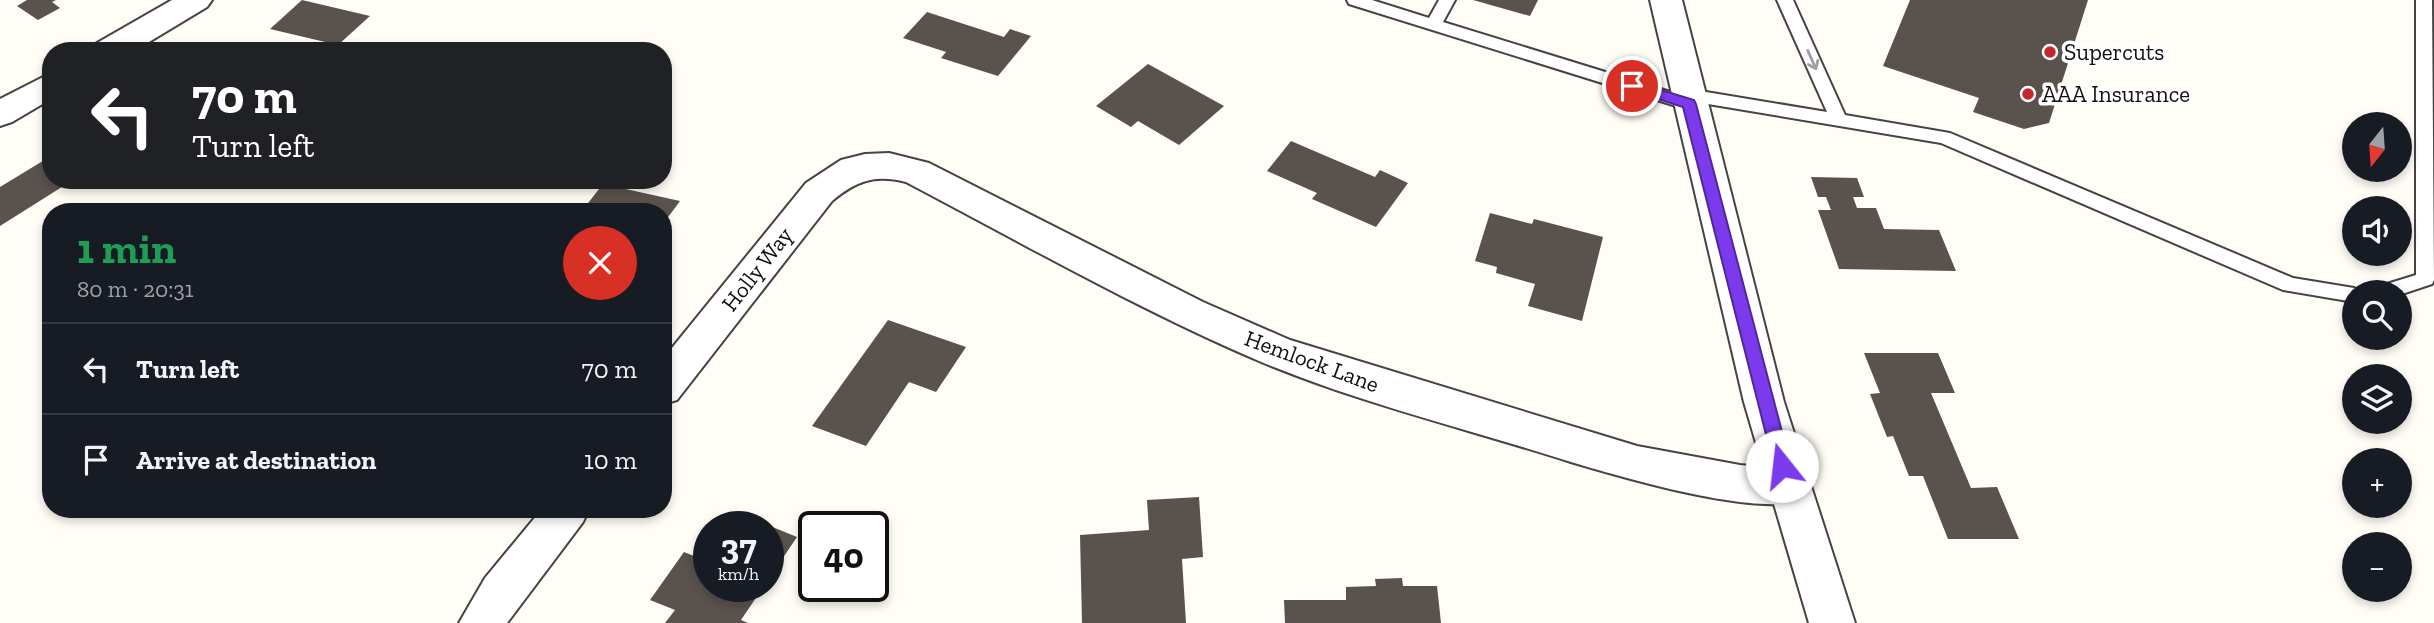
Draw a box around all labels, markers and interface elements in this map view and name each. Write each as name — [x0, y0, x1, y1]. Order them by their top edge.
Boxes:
place label: Supercuts — [2064, 38, 2164, 66]
marker: Supercuts — [2042, 44, 2058, 60]
one-way arrow — [1806, 49, 1819, 70]
pin — [1602, 56, 1662, 116]
text: 70 m — [192, 67, 297, 126]
icon: arrive — [1613, 67, 1651, 105]
icon: left — [77, 70, 168, 161]
place label: AAA Insurance — [2042, 80, 2190, 108]
marker: AAA Insurance — [2020, 86, 2036, 102]
north arrow — [2342, 112, 2412, 182]
map controls — [2342, 112, 2412, 602]
text: Turn left — [192, 127, 314, 165]
button: sound — [2342, 196, 2412, 266]
street label: Holly Way — [715, 221, 799, 317]
text: 1 min — [77, 223, 176, 274]
button: close — [563, 226, 637, 300]
text: 80 m · 20:31 — [77, 275, 194, 303]
button: search — [2342, 280, 2412, 350]
street label: Hemlock Lane — [1241, 324, 1383, 398]
icon: left — [77, 350, 115, 388]
text: Turn left — [136, 353, 239, 385]
text: 70 m — [581, 353, 637, 385]
button: layers — [2342, 364, 2412, 434]
position arrow — [1745, 429, 1819, 503]
icon: arrive — [77, 441, 115, 479]
text: Arrive at destination — [136, 444, 376, 476]
text: 10 m — [584, 444, 637, 476]
button: + — [2342, 448, 2412, 518]
speed limit sign: 40 — [798, 511, 889, 602]
text: 37 — [721, 526, 756, 568]
button: − — [2342, 532, 2412, 602]
text: km/h — [718, 563, 759, 585]

